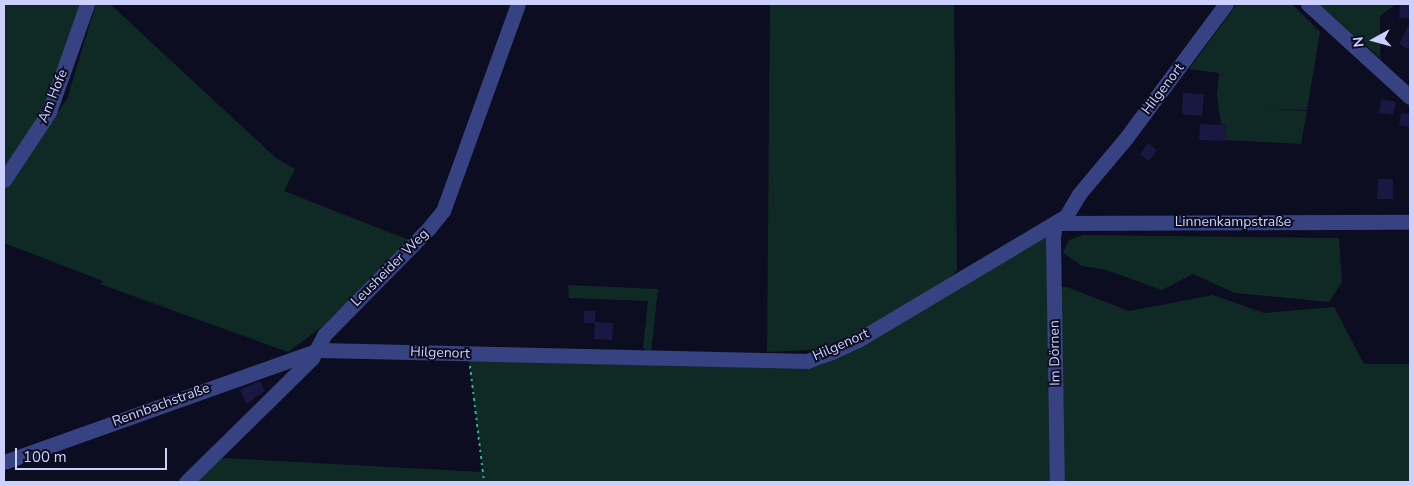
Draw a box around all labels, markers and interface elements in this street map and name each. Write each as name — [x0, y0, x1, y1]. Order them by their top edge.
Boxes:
north arrow — [1349, 15, 1399, 65]
text: N — [1349, 36, 1369, 48]
street label: Hilgenort — [1138, 60, 1188, 118]
street label: Am Hofe — [35, 67, 71, 125]
street label: Linnenkampstraße — [1175, 214, 1291, 230]
street label: Leusheider Weg — [348, 226, 432, 310]
street label: Im Dörnen — [1046, 320, 1064, 386]
street label: Hilgenort — [810, 325, 872, 365]
street label: Hilgenort — [410, 344, 470, 362]
street label: Rennbachstraße — [110, 380, 212, 430]
scale bar — [18, 438, 170, 470]
text: 100 m — [23, 447, 67, 467]

